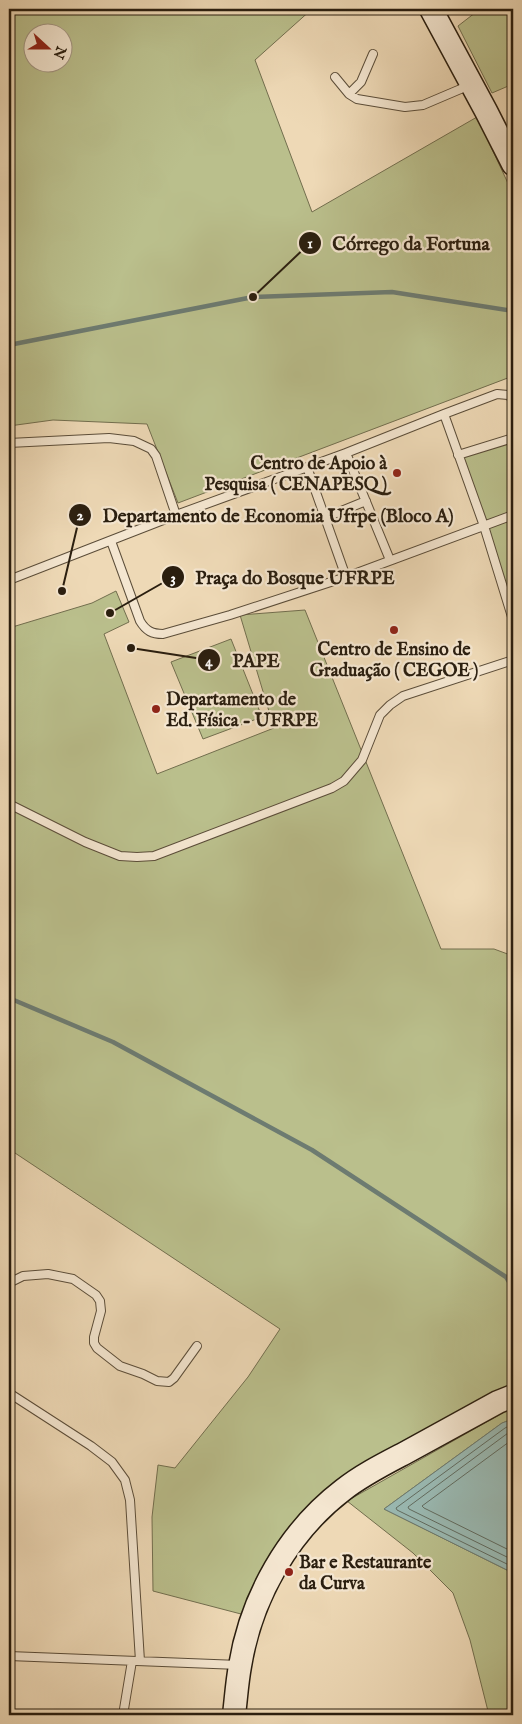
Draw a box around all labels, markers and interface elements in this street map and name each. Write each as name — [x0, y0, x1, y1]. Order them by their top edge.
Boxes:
north arrow — [22, 22, 72, 72]
text: N — [49, 42, 70, 61]
callout: Córrego da Fortuna — [297, 226, 500, 260]
text: Córrego da Fortuna — [332, 233, 490, 257]
text: 1 — [307, 234, 313, 253]
place label: Centro de Apoio à Pesquisa ( CENAPESQ ) — [205, 453, 392, 497]
marker: Centro de Apoio à Pesquisa ( CENAPESQ ) — [391, 467, 403, 479]
callout: Departamento de Economia Ufrpe (Bloco A) — [67, 498, 463, 532]
text: Departamento de Economia Ufrpe (Bloco A) — [102, 505, 454, 529]
text: 2 — [76, 506, 84, 525]
callout: Praça do Bosque UFRPE — [160, 560, 405, 594]
text: Praça do Bosque UFRPE — [195, 567, 395, 591]
text: 3 — [170, 569, 176, 588]
marker: Centro de Ensino de Graduação ( CEGOE ) — [388, 624, 400, 636]
place label: Centro de Ensino de Graduação ( CEGOE ) — [310, 639, 478, 683]
callout: PAPE — [197, 643, 289, 677]
text: PAPE — [232, 650, 280, 674]
text: 4 — [205, 652, 213, 671]
place label: Departamento de Ed. Física - UFRPE — [166, 689, 318, 733]
marker: Departamento de Ed. Física - UFRPE — [150, 703, 162, 715]
place label: Bar e Restaurante da Curva — [299, 1552, 432, 1596]
marker: Bar e Restaurante da Curva — [283, 1566, 295, 1578]

